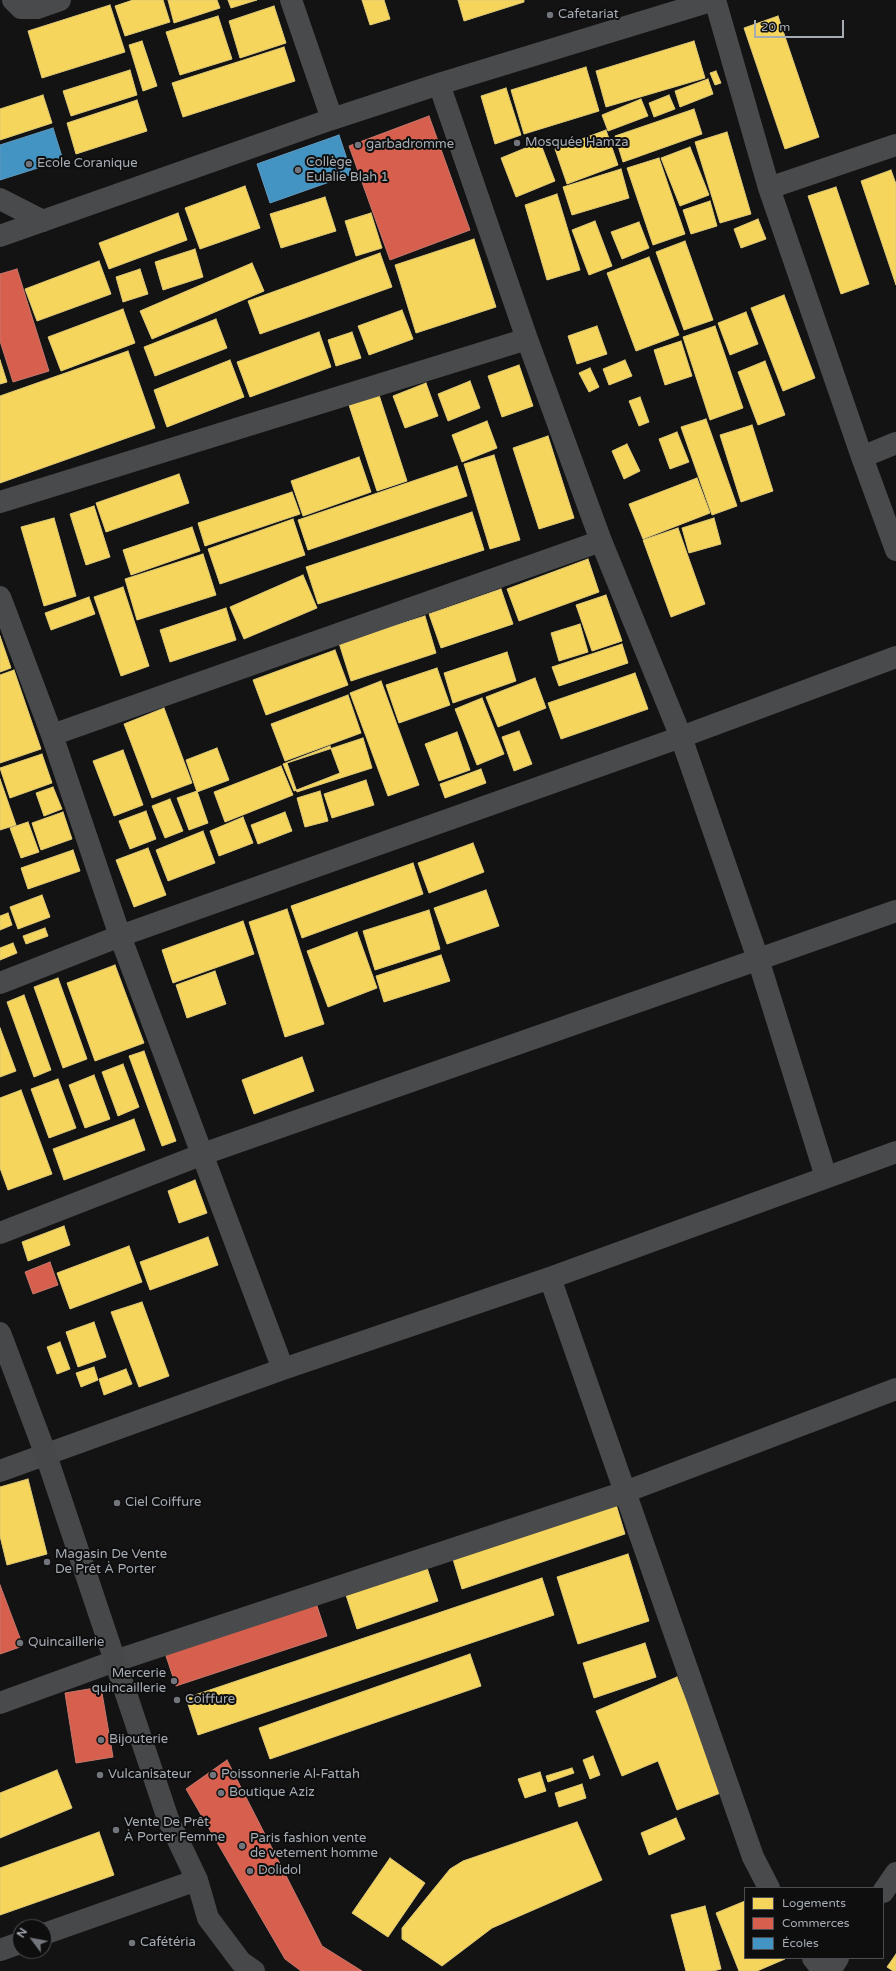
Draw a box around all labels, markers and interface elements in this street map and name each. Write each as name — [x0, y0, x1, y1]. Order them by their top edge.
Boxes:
place label: Cafetariat — [558, 7, 619, 23]
marker: Cafetariat — [545, 10, 555, 20]
scale bar — [756, 12, 846, 38]
text: 20 m — [761, 20, 790, 34]
place label: Mosquée Hamza — [525, 135, 629, 151]
place label: garbadromme — [366, 137, 454, 153]
marker: Mosquée Hamza — [512, 138, 522, 148]
marker: garbadromme — [353, 140, 363, 150]
place label: Collège Eulalie Blah 1 — [306, 155, 389, 186]
place label: Ecole Coranique — [37, 156, 138, 172]
marker: Ecole Coranique — [24, 159, 34, 169]
marker: Collège Eulalie Blah 1 — [293, 165, 303, 175]
place label: Ciel Coiffure — [125, 1495, 201, 1511]
marker: Ciel Coiffure — [112, 1498, 122, 1508]
place label: Magasin De Vente De Prêt À Porter — [55, 1547, 167, 1578]
marker: Magasin De Vente De Prêt À Porter — [42, 1557, 52, 1567]
place label: Quincaillerie — [28, 1635, 104, 1651]
marker: Quincaillerie — [15, 1638, 25, 1648]
place label: Mercerie quincaillerie — [92, 1666, 166, 1697]
marker: Mercerie quincaillerie — [169, 1676, 179, 1686]
place label: Coiffure — [185, 1692, 235, 1708]
marker: Coiffure — [172, 1695, 182, 1705]
place label: Bijouterie — [109, 1732, 168, 1748]
marker: Bijouterie — [96, 1735, 106, 1745]
place label: Vulcanisateur — [108, 1767, 192, 1783]
place label: Poissonnerie Al-Fattah — [221, 1767, 360, 1783]
marker: Vulcanisateur — [95, 1770, 105, 1780]
marker: Poissonnerie Al-Fattah — [208, 1770, 218, 1780]
place label: Boutique Aziz — [229, 1785, 315, 1801]
marker: Boutique Aziz — [216, 1788, 226, 1798]
place label: Vente De Prêt À Porter Femme — [124, 1815, 225, 1846]
marker: Vente De Prêt À Porter Femme — [111, 1825, 121, 1835]
place label: Paris fashion vente de vetement homme — [250, 1831, 378, 1862]
marker: Paris fashion vente de vetement homme — [237, 1841, 247, 1851]
place label: Dolidol — [258, 1863, 301, 1879]
marker: Dolidol — [245, 1866, 255, 1876]
legend — [744, 1887, 884, 1959]
text: Logements — [782, 1896, 846, 1910]
text: Commerces — [782, 1916, 850, 1930]
north arrow — [12, 1919, 52, 1959]
text: N — [14, 1926, 30, 1940]
place label: Cafétéria — [140, 1935, 196, 1951]
text: Écoles — [782, 1936, 819, 1950]
marker: Cafétéria — [127, 1938, 137, 1948]

